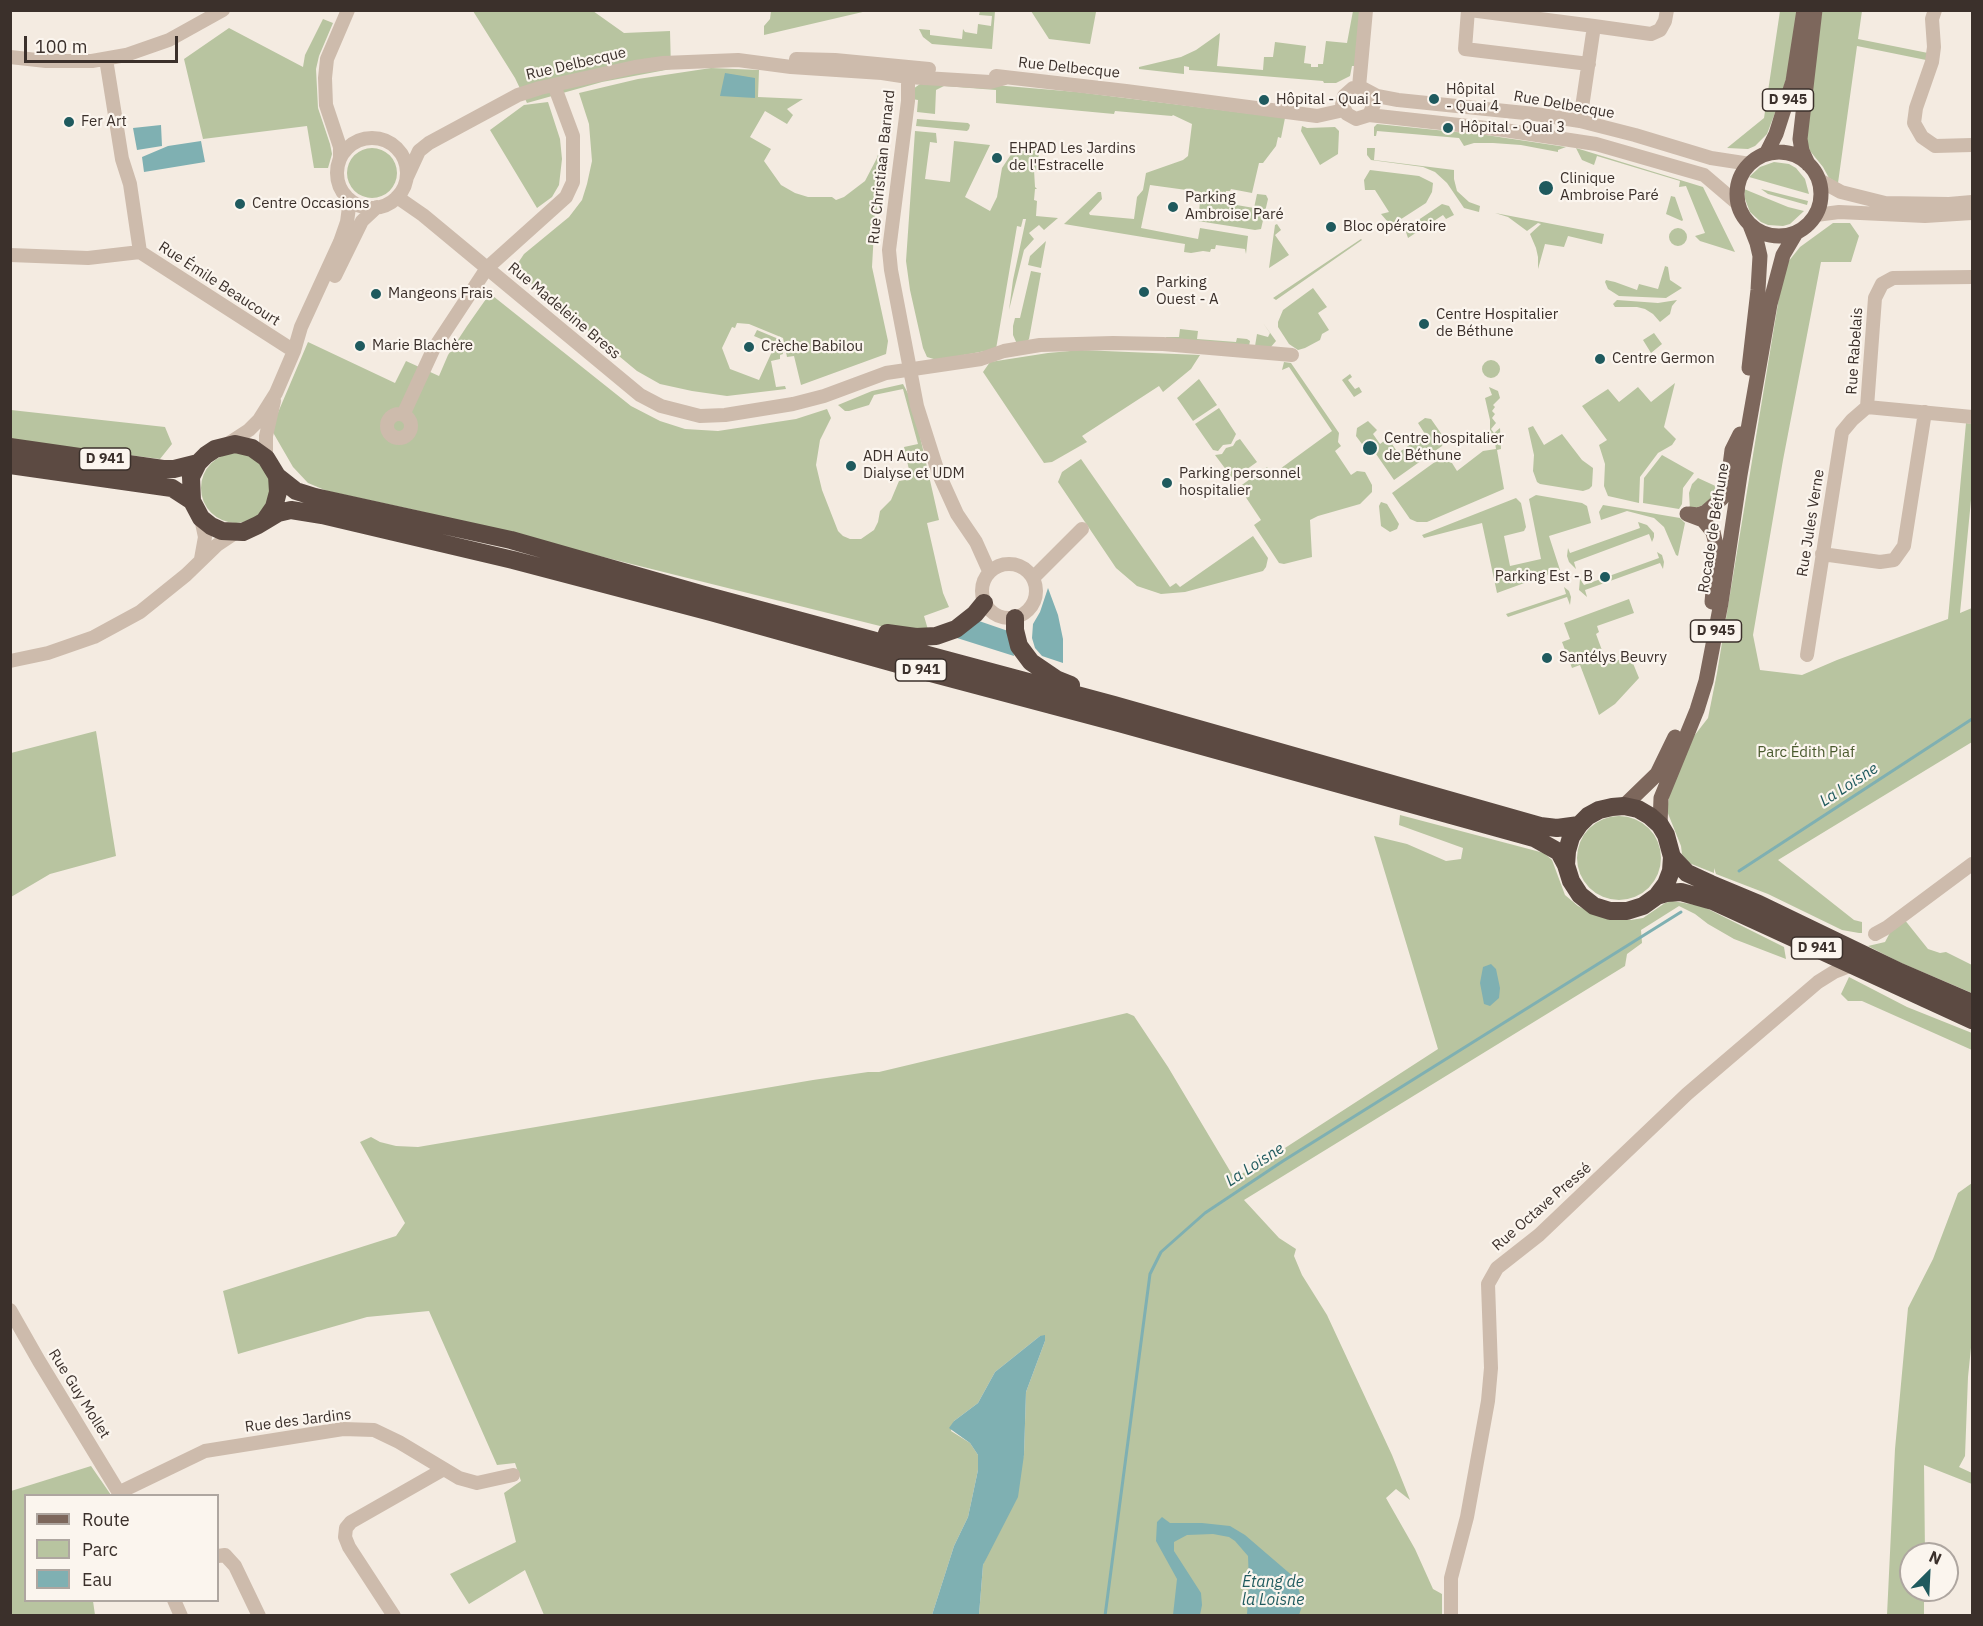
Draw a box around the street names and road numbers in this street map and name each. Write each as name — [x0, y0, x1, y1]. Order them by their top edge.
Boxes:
street label: Rue Delbecque — [524, 44, 628, 84]
street label: Rue Delbecque — [1017, 54, 1121, 82]
street label: Rue Delbecque — [1512, 87, 1616, 123]
street label: Rue Christiaan Barnard — [865, 89, 899, 245]
road number: D 945 — [1762, 89, 1814, 111]
street label: Rue Émile Beaucourt — [155, 238, 283, 330]
street label: Rue Madeleine Bress — [504, 259, 624, 363]
street label: Rue Rabelais — [1843, 307, 1867, 395]
road number: D 941 — [80, 448, 130, 470]
street label: Rocade de Béthune — [1695, 462, 1733, 594]
street label: Rue Jules Verne — [1794, 468, 1828, 578]
road number: D 945 — [1690, 620, 1742, 642]
road number: D 941 — [896, 659, 946, 681]
road number: D 941 — [1792, 937, 1842, 959]
street label: Rue Octave Pressé — [1489, 1159, 1595, 1255]
street label: Rue Guy Mollet — [44, 1346, 114, 1442]
street label: Rue des Jardins — [244, 1406, 352, 1436]

